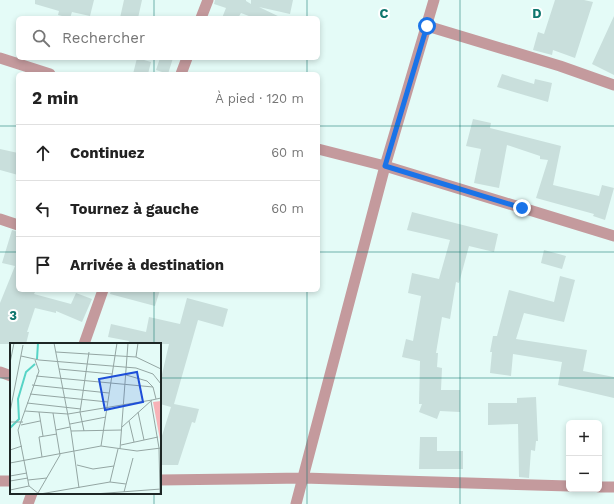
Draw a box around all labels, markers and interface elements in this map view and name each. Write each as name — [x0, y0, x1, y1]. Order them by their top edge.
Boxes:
text: C — [380, 6, 389, 21]
text: D — [532, 6, 542, 21]
search box — [16, 16, 320, 60]
route start — [418, 17, 436, 35]
icon: search — [30, 27, 52, 49]
text: Rechercher — [62, 29, 145, 47]
text: 2 min — [32, 88, 78, 108]
text: À pied · 120 m — [215, 91, 304, 106]
icon: ahead — [32, 142, 54, 164]
text: Continuez — [70, 144, 144, 162]
text: 60 m — [271, 145, 304, 160]
icon: left — [32, 198, 54, 220]
route end — [513, 199, 531, 217]
text: Tournez à gauche — [70, 200, 199, 218]
text: 60 m — [271, 201, 304, 216]
icon: arrive — [32, 254, 54, 276]
text: Arrivée à destination — [70, 256, 224, 274]
text: 3 — [9, 308, 17, 323]
inset map — [10, 343, 161, 494]
map controls — [566, 420, 602, 492]
button: + — [566, 420, 602, 456]
button: − — [566, 456, 602, 492]

